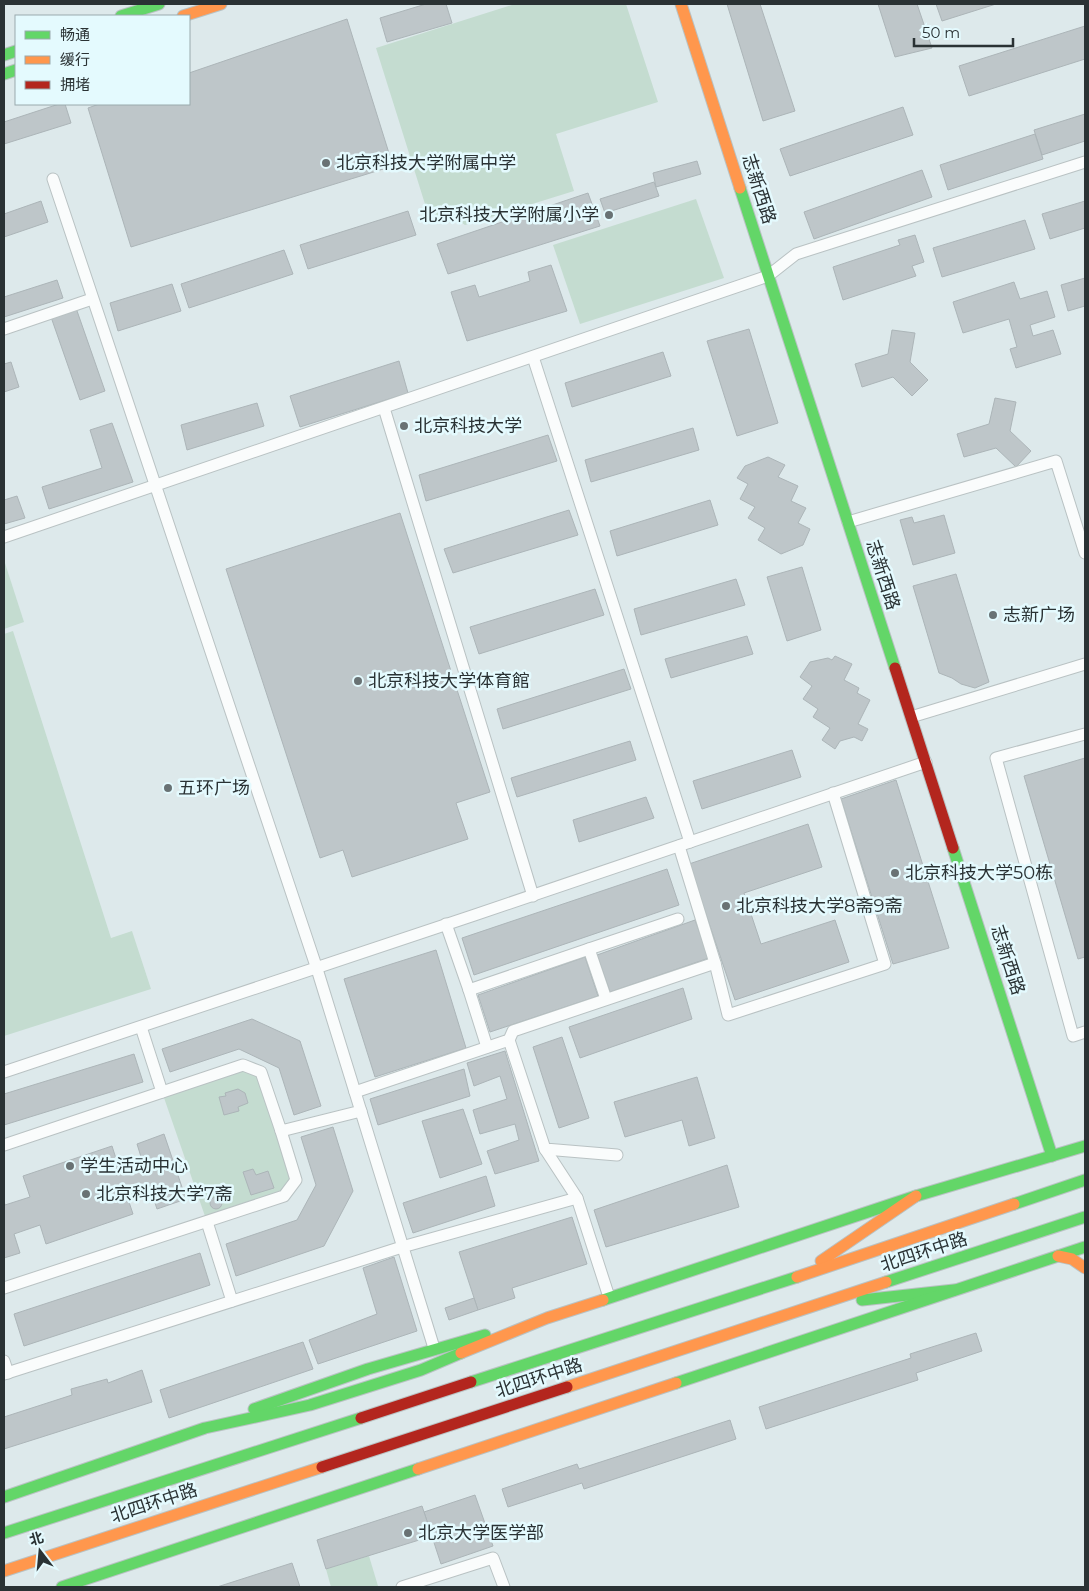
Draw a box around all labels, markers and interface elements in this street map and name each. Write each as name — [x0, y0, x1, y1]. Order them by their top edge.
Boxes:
legend — [15, 15, 190, 105]
scale bar — [914, 15, 1013, 47]
text: 50 m — [922, 23, 960, 42]
text: 畅通 — [60, 25, 90, 44]
text: 缓行 — [60, 50, 90, 69]
text: 拥堵 — [60, 75, 90, 94]
street label: 志新西路 — [737, 151, 781, 227]
place label: 北京科技大学附属中学 — [336, 152, 516, 174]
marker: 北京科技大学附属中学 — [320, 157, 332, 169]
place label: 北京科技大学附属小学 — [419, 204, 599, 226]
marker: 北京科技大学附属小学 — [603, 209, 615, 221]
place label: 北京科技大学 — [414, 415, 522, 437]
marker: 北京科技大学 — [398, 420, 410, 432]
street label: 志新西路 — [861, 537, 905, 613]
place label: 志新广场 — [1003, 604, 1075, 626]
marker: 志新广场 — [987, 609, 999, 621]
place label: 北京科技大学体育館 — [368, 670, 530, 692]
marker: 北京科技大学体育館 — [352, 675, 364, 687]
place label: 五环广场 — [178, 777, 250, 799]
marker: 五环广场 — [162, 782, 174, 794]
place label: 北京科技大学50栋 — [905, 862, 1053, 884]
marker: 北京科技大学50栋 — [889, 867, 901, 879]
place label: 北京科技大学8斋9斋 — [736, 895, 902, 917]
marker: 北京科技大学8斋9斋 — [720, 900, 732, 912]
street label: 志新西路 — [986, 922, 1030, 998]
place label: 学生活动中心 — [80, 1155, 188, 1177]
marker: 学生活动中心 — [64, 1160, 76, 1172]
place label: 北京科技大学7斋 — [96, 1183, 233, 1205]
marker: 北京科技大学7斋 — [80, 1188, 92, 1200]
street label: 北四环中路 — [878, 1228, 970, 1276]
street label: 北四环中路 — [493, 1354, 585, 1402]
street label: 北四环中路 — [108, 1479, 200, 1527]
place label: 北京大学医学部 — [418, 1522, 544, 1544]
north arrow — [15, 1526, 65, 1576]
marker: 北京大学医学部 — [402, 1527, 414, 1539]
text: 北 — [27, 1528, 46, 1549]

